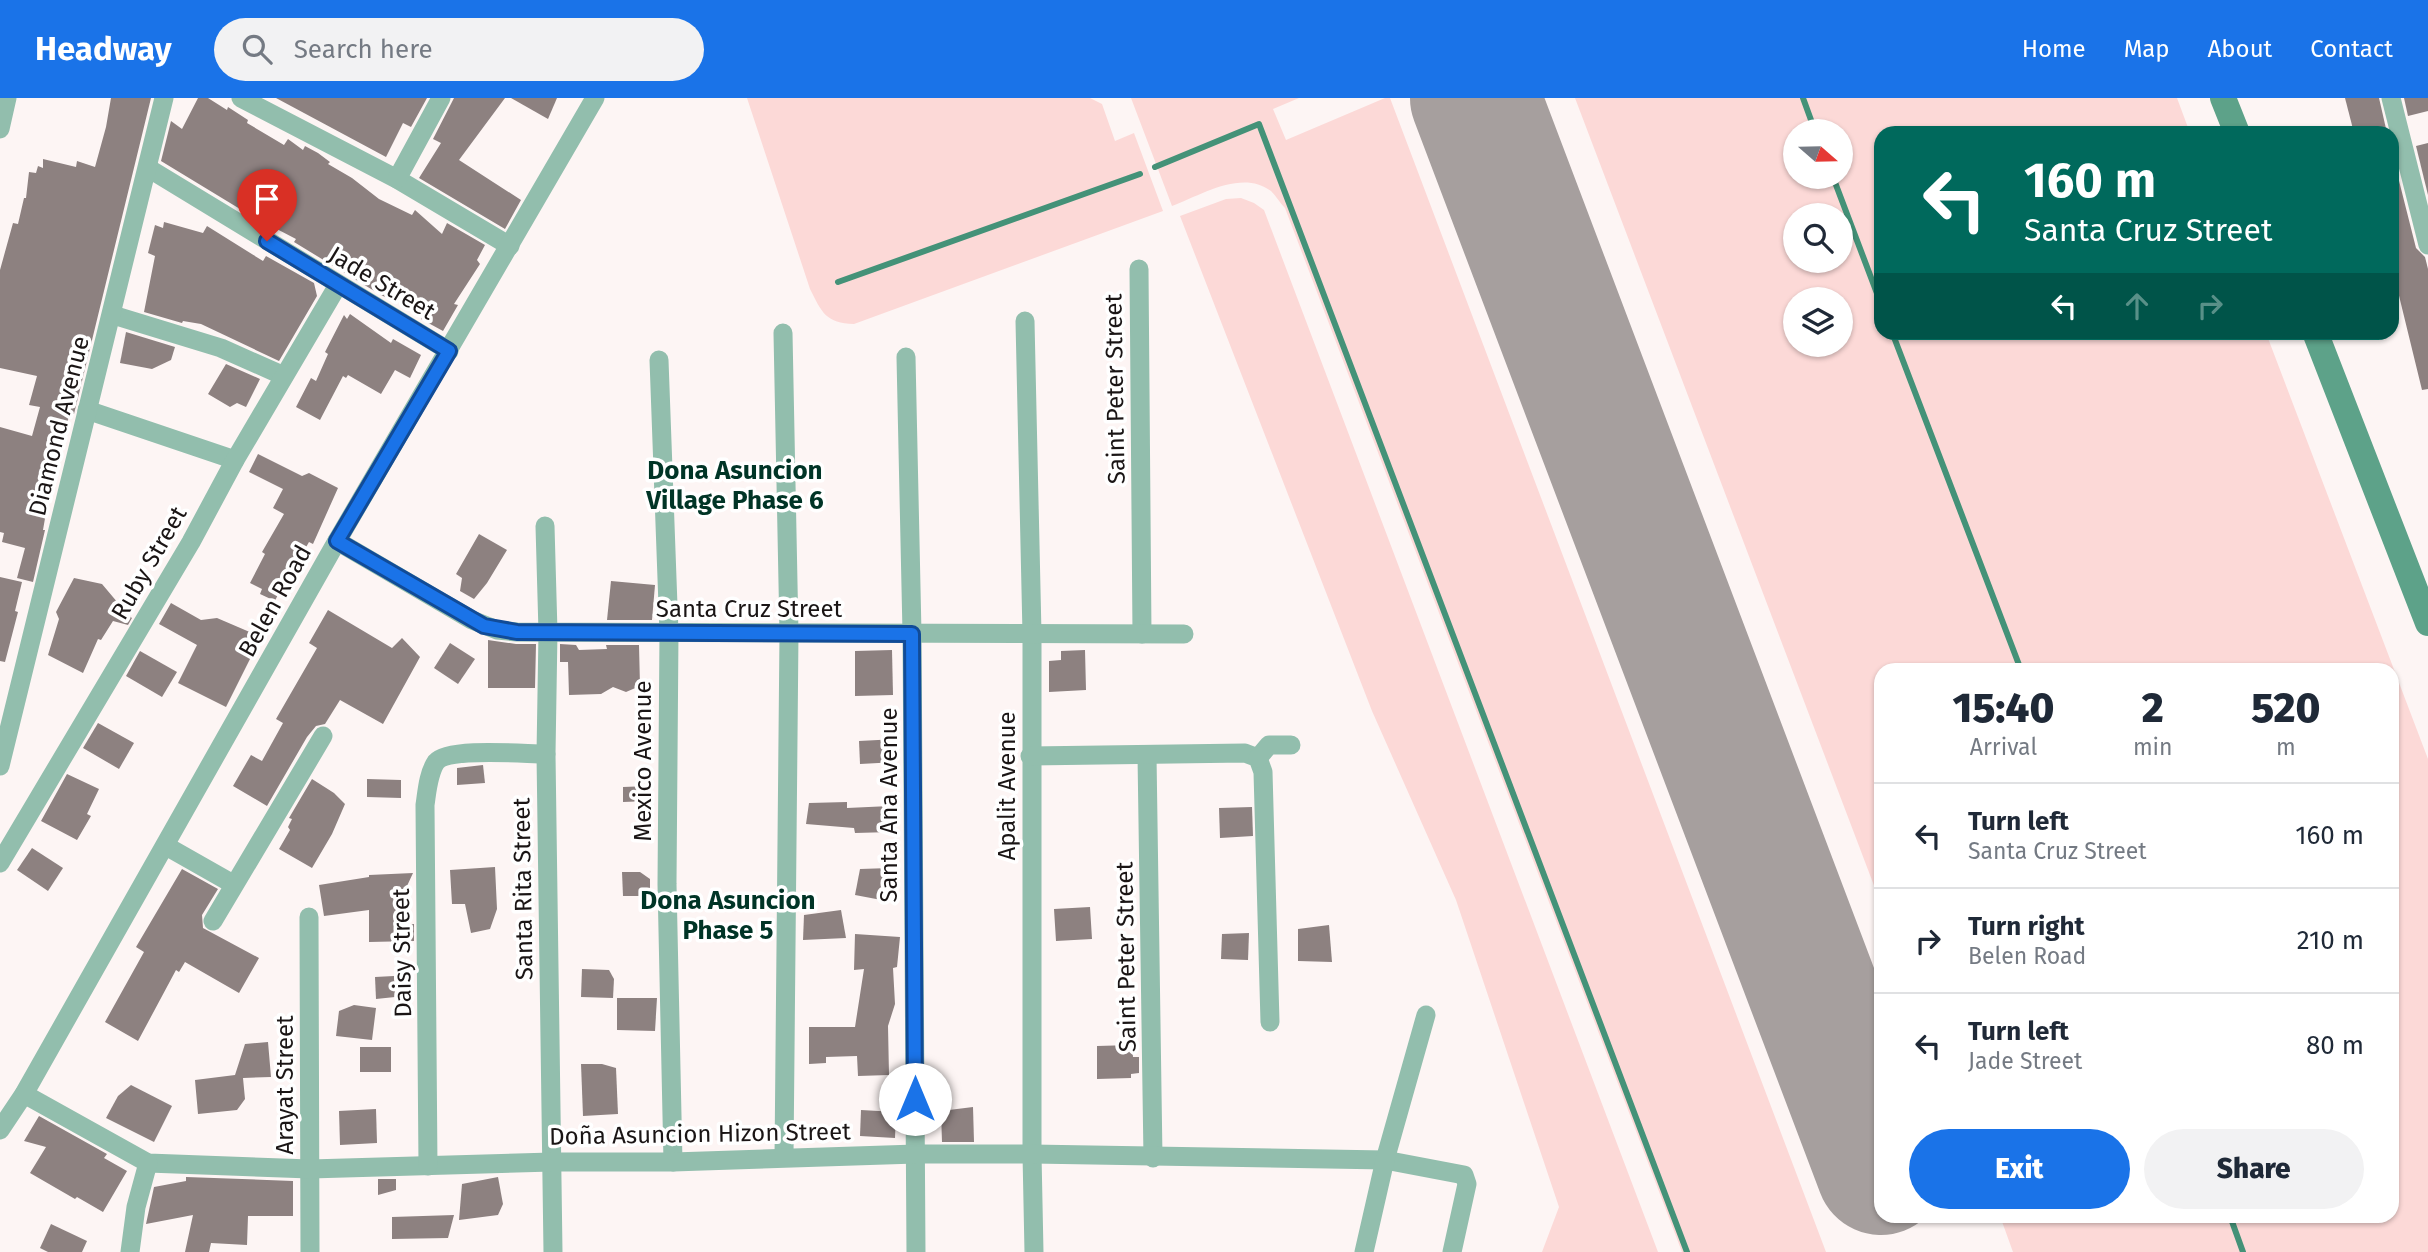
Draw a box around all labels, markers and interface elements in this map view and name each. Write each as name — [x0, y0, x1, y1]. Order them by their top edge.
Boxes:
search box — [214, 18, 704, 81]
text: Headway — [35, 29, 172, 69]
icon: search — [238, 30, 276, 68]
text: Search here — [294, 34, 433, 65]
text: Home — [2022, 35, 2086, 63]
text: Map — [2124, 35, 2170, 63]
text: About — [2208, 35, 2272, 63]
text: Contact — [2310, 35, 2393, 63]
north arrow — [1783, 119, 1853, 189]
map controls — [1783, 119, 1853, 357]
text: 160 m — [2024, 151, 2156, 210]
icon: left — [1909, 154, 2000, 245]
pin — [237, 169, 297, 241]
icon: arrive — [248, 180, 286, 218]
button: search — [1783, 203, 1853, 273]
text: Santa Cruz Street — [2024, 211, 2273, 249]
street label: Jade Street — [324, 240, 441, 326]
button: layers — [1783, 287, 1853, 357]
icon: left — [2045, 287, 2083, 325]
icon: ahead — [2118, 287, 2156, 325]
icon: right — [2191, 287, 2229, 325]
street label: Saint Peter Street — [1099, 293, 1131, 484]
street label: Diamond Avenue — [23, 333, 95, 519]
district label: Dona Asuncion Village Phase 6 — [645, 455, 824, 516]
street label: Ruby Street — [105, 501, 193, 625]
street label: Belen Road — [233, 540, 317, 662]
street label: Santa Cruz Street — [656, 595, 843, 623]
street label: Mexico Avenue — [629, 681, 657, 841]
text: 15:40 — [1953, 683, 2054, 733]
text: 2 — [2142, 683, 2164, 733]
text: 520 — [2251, 683, 2320, 733]
street label: Santa Ana Avenue — [875, 708, 903, 903]
street label: Apalit Avenue — [993, 711, 1021, 861]
text: Arrival — [1970, 733, 2037, 761]
text: min — [2133, 733, 2173, 761]
text: m — [2276, 733, 2296, 761]
street label: Santa Rita Street — [507, 797, 539, 980]
text: Turn left — [1968, 806, 2069, 837]
icon: left — [1909, 817, 1947, 855]
text: 160 m — [2295, 820, 2364, 851]
text: Santa Cruz Street — [1968, 837, 2147, 865]
street label: Saint Peter Street — [1110, 861, 1142, 1052]
district label: Dona Asuncion Phase 5 — [640, 885, 816, 946]
street label: Daisy Street — [387, 888, 417, 1018]
text: Turn right — [1968, 911, 2085, 942]
icon: right — [1909, 922, 1947, 960]
text: 210 m — [2297, 925, 2364, 956]
text: Belen Road — [1968, 942, 2086, 970]
street label: Arayat Street — [271, 1015, 299, 1155]
text: Turn left — [1968, 1016, 2069, 1047]
icon: left — [1909, 1027, 1947, 1065]
text: 80 m — [2306, 1030, 2364, 1061]
text: Jade Street — [1968, 1047, 2082, 1075]
position arrow — [878, 1062, 952, 1136]
street label: Doña Asuncion Hizon Street — [549, 1117, 851, 1151]
button: Exit — [1909, 1129, 2130, 1209]
button: Share — [2144, 1129, 2364, 1209]

